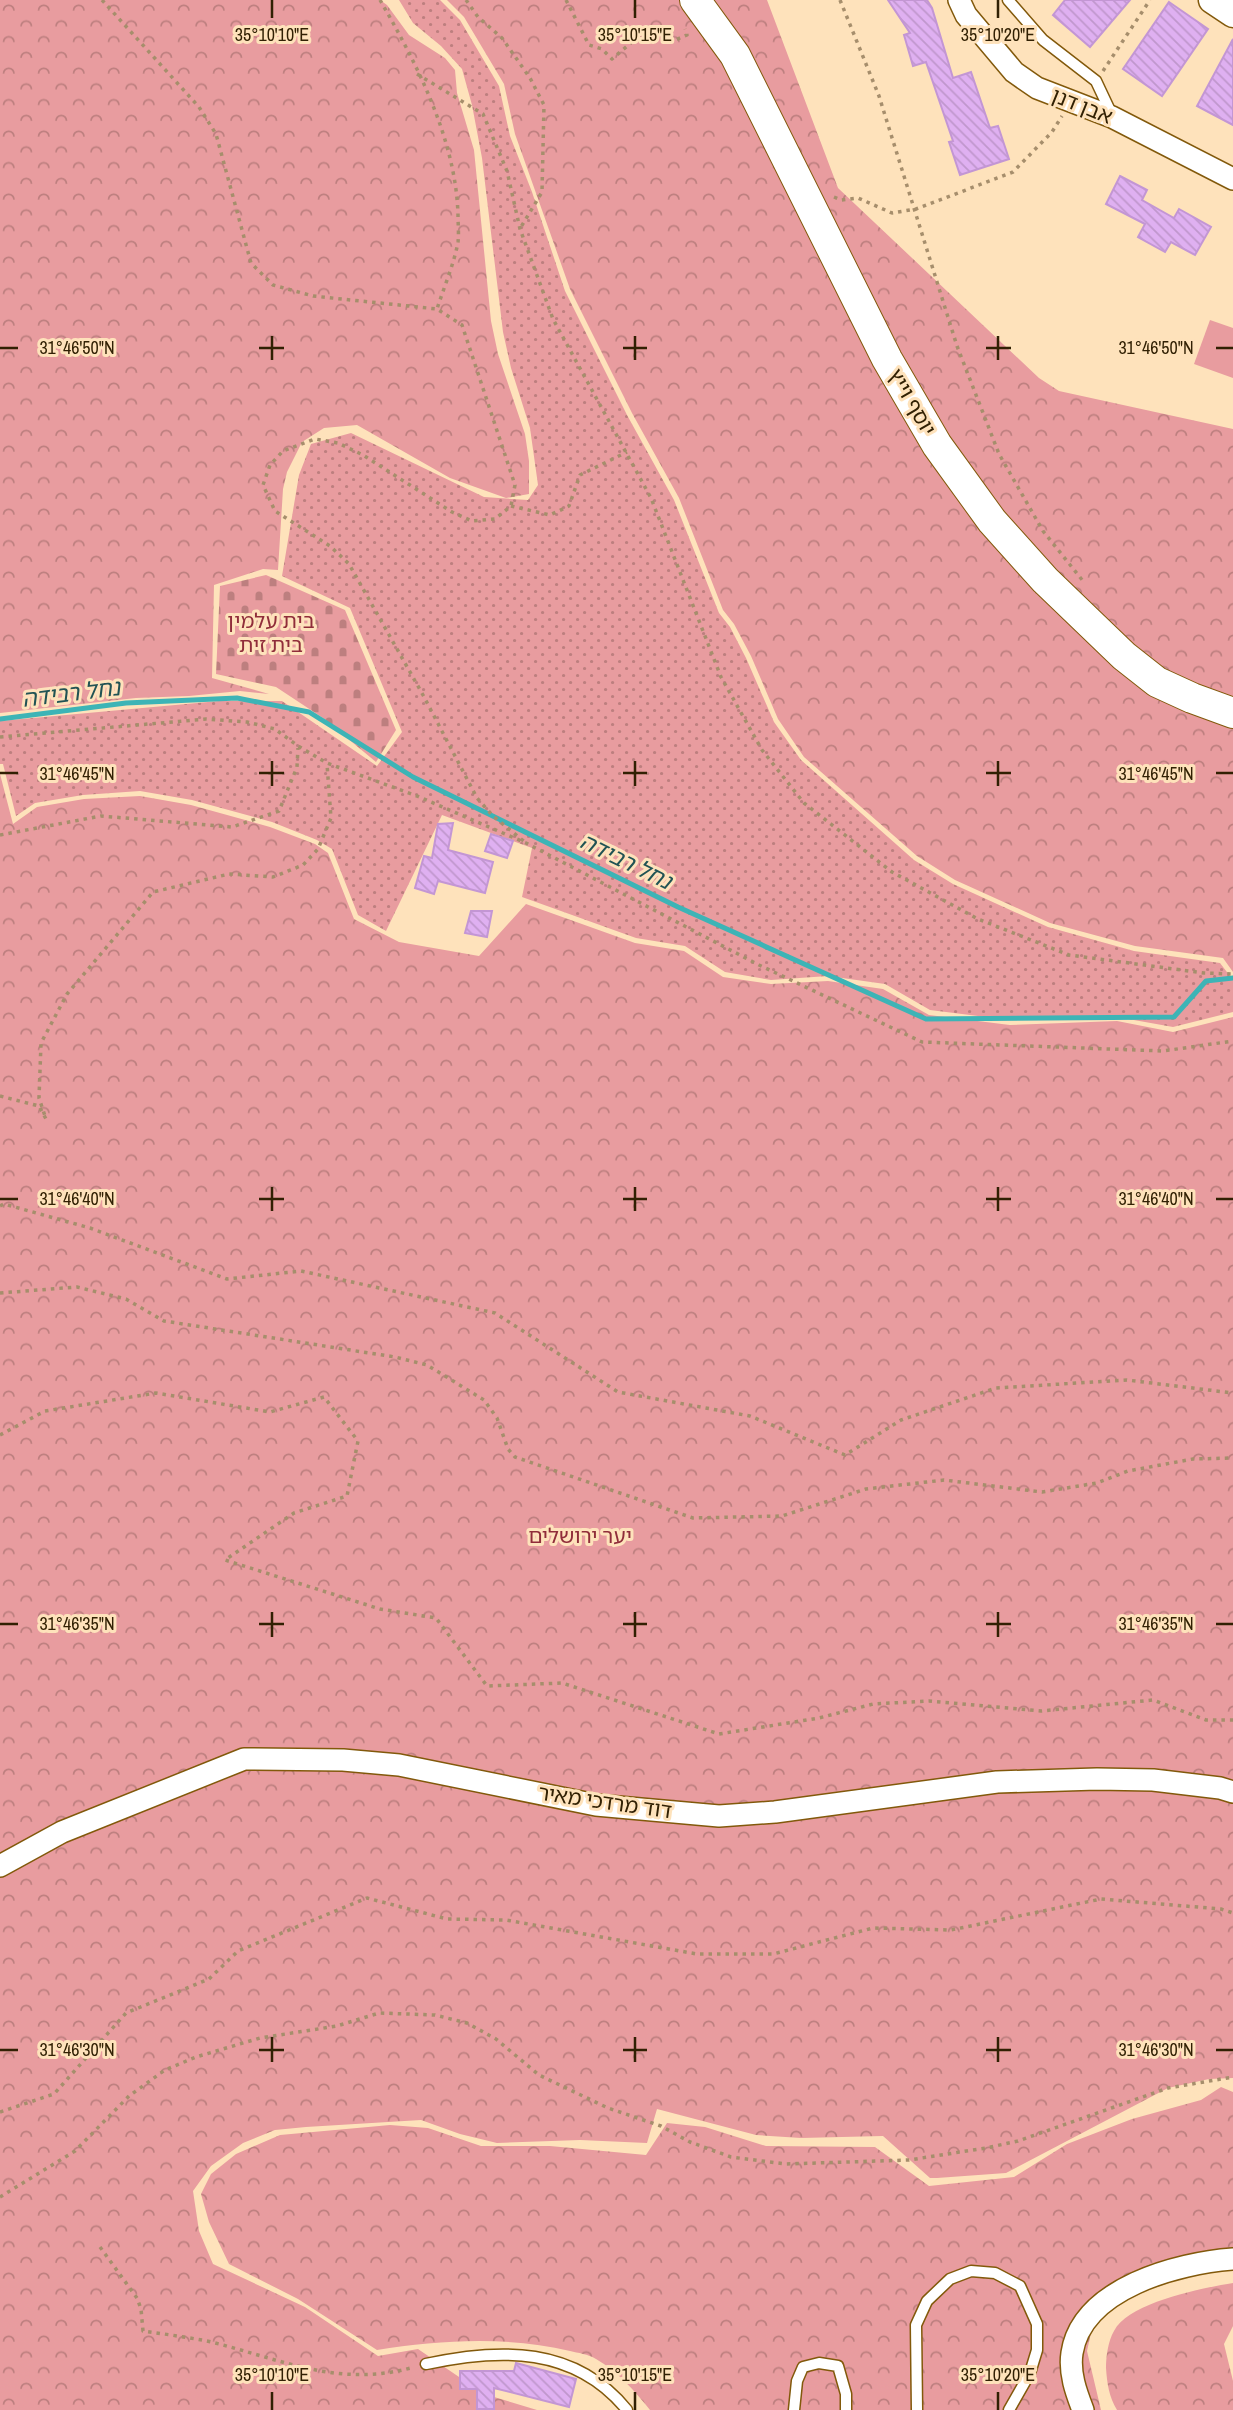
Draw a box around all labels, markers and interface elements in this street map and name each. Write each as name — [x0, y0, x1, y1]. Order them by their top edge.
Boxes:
text: 35°10'10"E — [235, 22, 309, 47]
text: 35°10'15"E — [598, 22, 672, 47]
text: 35°10'20"E — [961, 22, 1035, 47]
street label: אבן דנן — [1047, 80, 1117, 131]
text: 31°46'50"N — [39, 335, 115, 360]
text: 31°46'50"N — [1118, 335, 1194, 360]
street label: יוסף וייץ — [882, 363, 943, 441]
park label: בית עלמין בית זית — [227, 606, 315, 659]
water label: נחל רבידה — [20, 671, 124, 714]
text: 31°46'45"N — [39, 761, 115, 786]
text: 31°46'45"N — [1118, 761, 1194, 786]
water label: נחל רבידה — [575, 825, 679, 897]
text: 31°46'40"N — [39, 1186, 115, 1211]
text: 31°46'40"N — [1118, 1186, 1194, 1211]
park label: יער ירושלים — [528, 1521, 632, 1550]
text: 31°46'35"N — [39, 1611, 115, 1636]
text: 31°46'35"N — [1118, 1611, 1194, 1636]
street label: דוד מרדכי מאיר — [536, 1778, 674, 1825]
text: 31°46'30"N — [39, 2037, 115, 2062]
text: 31°46'30"N — [1118, 2037, 1194, 2062]
text: 35°10'10"E — [235, 2362, 309, 2387]
text: 35°10'15"E — [598, 2362, 672, 2387]
text: 35°10'20"E — [961, 2362, 1035, 2387]

